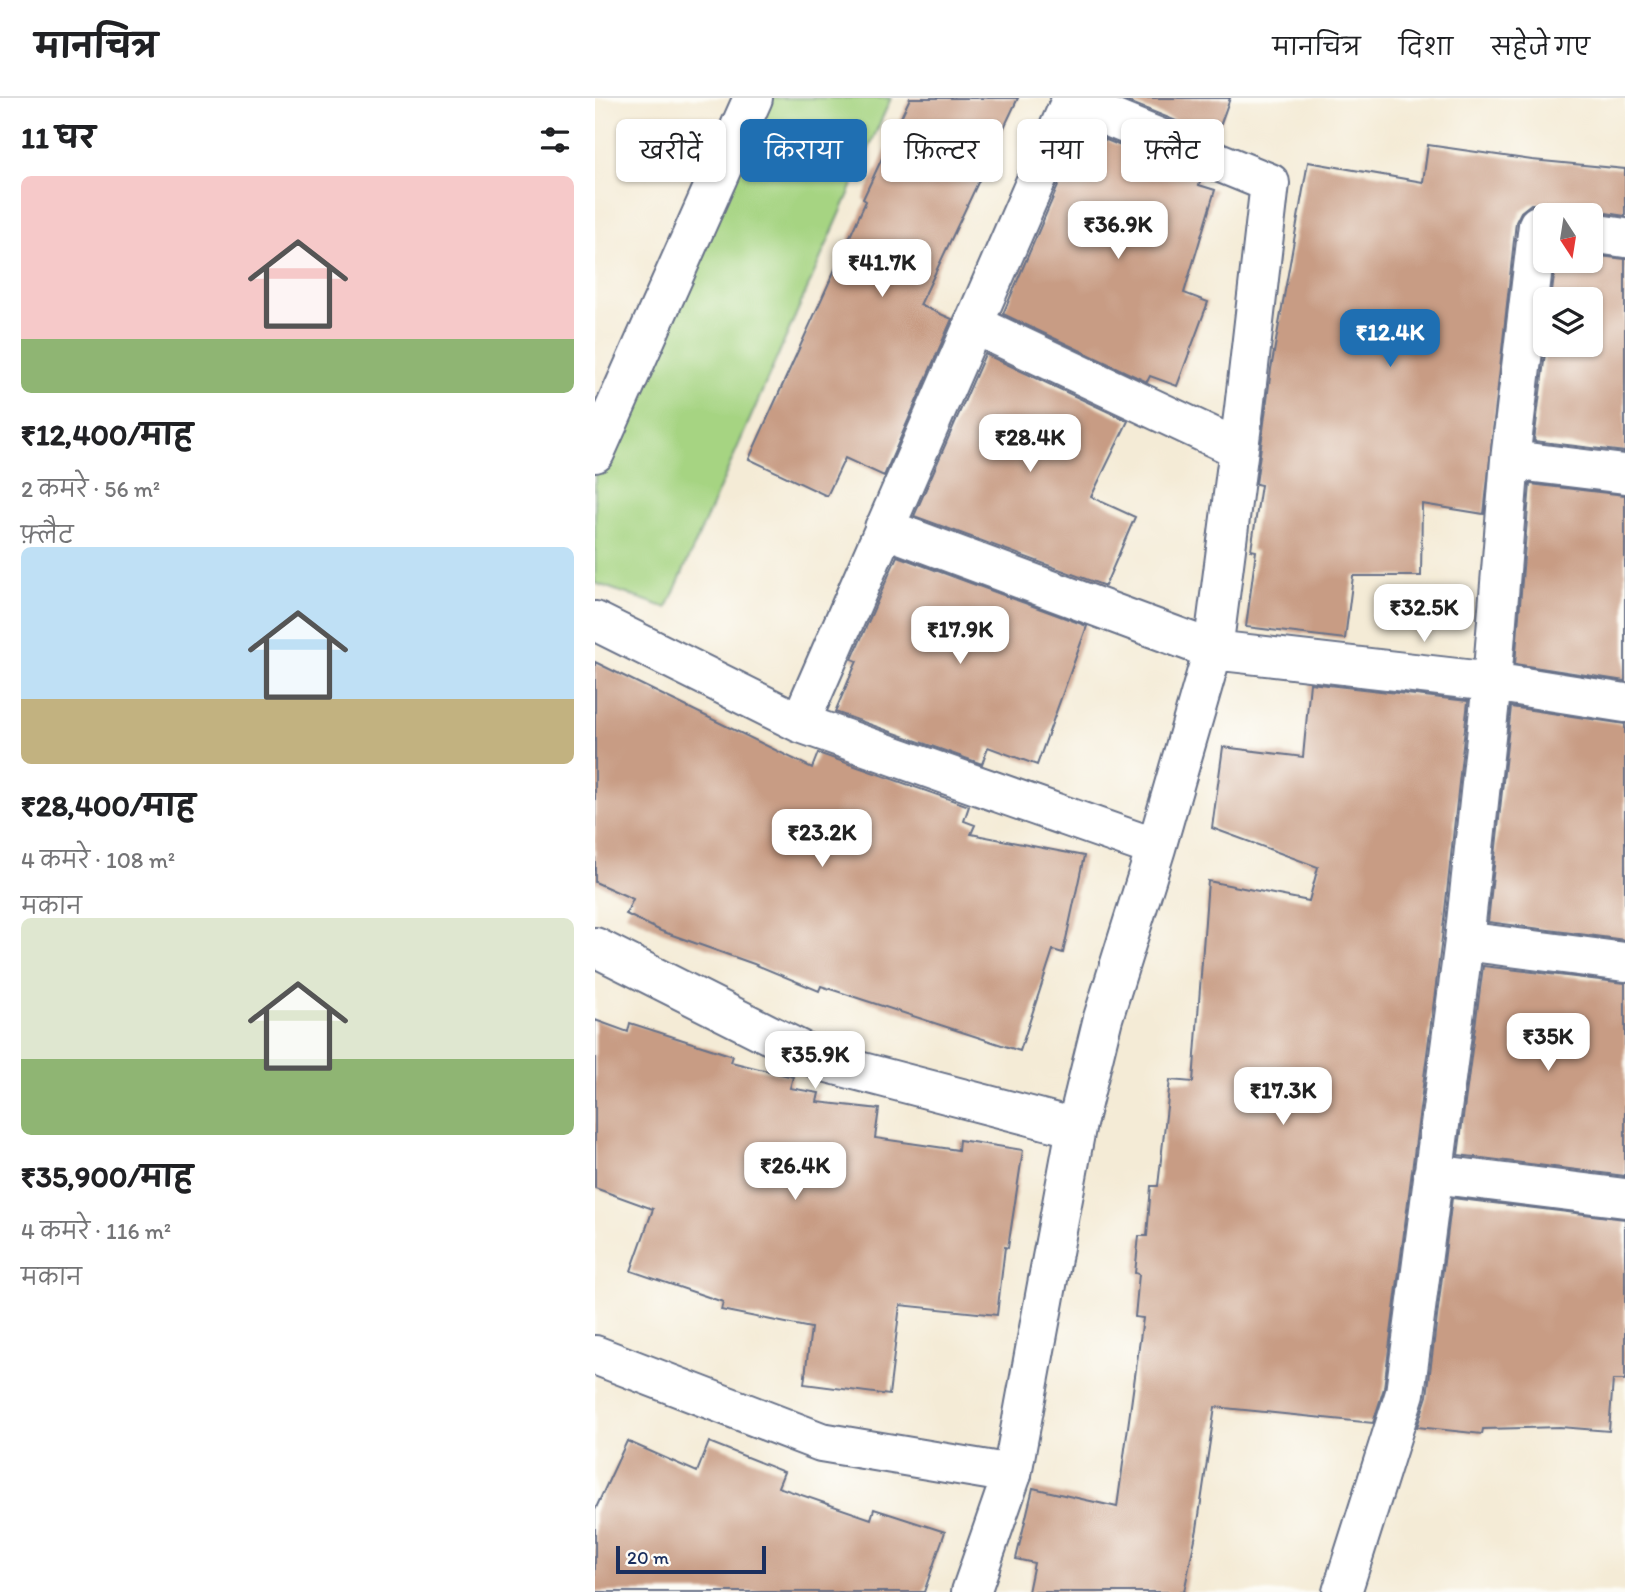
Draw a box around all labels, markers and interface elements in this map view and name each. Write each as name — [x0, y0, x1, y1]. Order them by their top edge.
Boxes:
text: मानचित्र — [35, 26, 158, 65]
text: मानचित्र — [1273, 32, 1361, 61]
text: दिशा — [1399, 32, 1453, 61]
text: सहेजे गए — [1491, 32, 1590, 61]
text: 11 घर — [21, 119, 96, 156]
chip: खरीदें — [616, 119, 726, 182]
chip: किराया — [740, 119, 867, 182]
chip: फ़िल्टर — [881, 119, 1003, 182]
chip: नया — [1017, 119, 1107, 182]
chip: फ़्लैट — [1121, 119, 1224, 182]
icon: filters — [536, 121, 574, 159]
pin: ₹36.9K — [1061, 202, 1175, 261]
north arrow — [1533, 203, 1603, 273]
map controls — [1533, 203, 1603, 357]
text: ₹36.9K — [1084, 210, 1152, 238]
icon: home — [235, 221, 361, 347]
pin: ₹41.7K — [825, 240, 939, 299]
text: ₹41.7K — [848, 248, 916, 276]
button: layers — [1533, 287, 1603, 357]
pin: ₹12.4K — [1333, 310, 1447, 369]
text: ₹12.4K — [1356, 318, 1424, 346]
pin: ₹28.4K — [973, 414, 1087, 474]
text: ₹12,400/माह — [21, 416, 193, 453]
text: ₹28.4K — [995, 423, 1065, 451]
text: 2 कमरे · 56 m² — [21, 475, 160, 503]
text: फ़्लैट — [21, 521, 73, 549]
pin: ₹32.5K — [1367, 584, 1481, 644]
icon: home — [235, 592, 361, 718]
text: ₹32.5K — [1390, 593, 1458, 621]
pin: ₹17.9K — [903, 606, 1017, 666]
text: ₹17.9K — [927, 615, 993, 643]
text: ₹28,400/माह — [21, 787, 195, 824]
pin: ₹23.2K — [765, 810, 879, 869]
text: ₹23.2K — [788, 818, 856, 846]
text: 4 कमरे · 108 m² — [21, 846, 175, 874]
text: मकान — [21, 892, 82, 920]
icon: home — [235, 963, 361, 1089]
pin: ₹35K — [1507, 1014, 1589, 1073]
text: ₹35K — [1523, 1022, 1573, 1050]
pin: ₹35.9K — [758, 1032, 872, 1091]
text: ₹35.9K — [781, 1040, 849, 1068]
pin: ₹17.3K — [1226, 1068, 1340, 1127]
text: ₹17.3K — [1250, 1076, 1316, 1104]
pin: ₹26.4K — [738, 1142, 852, 1202]
text: ₹26.4K — [760, 1151, 830, 1179]
text: ₹35,900/माह — [21, 1158, 193, 1195]
text: 4 कमरे · 116 m² — [21, 1217, 171, 1245]
text: मकान — [21, 1263, 82, 1291]
scale bar — [616, 1543, 767, 1575]
text: 20 m — [627, 1546, 669, 1569]

